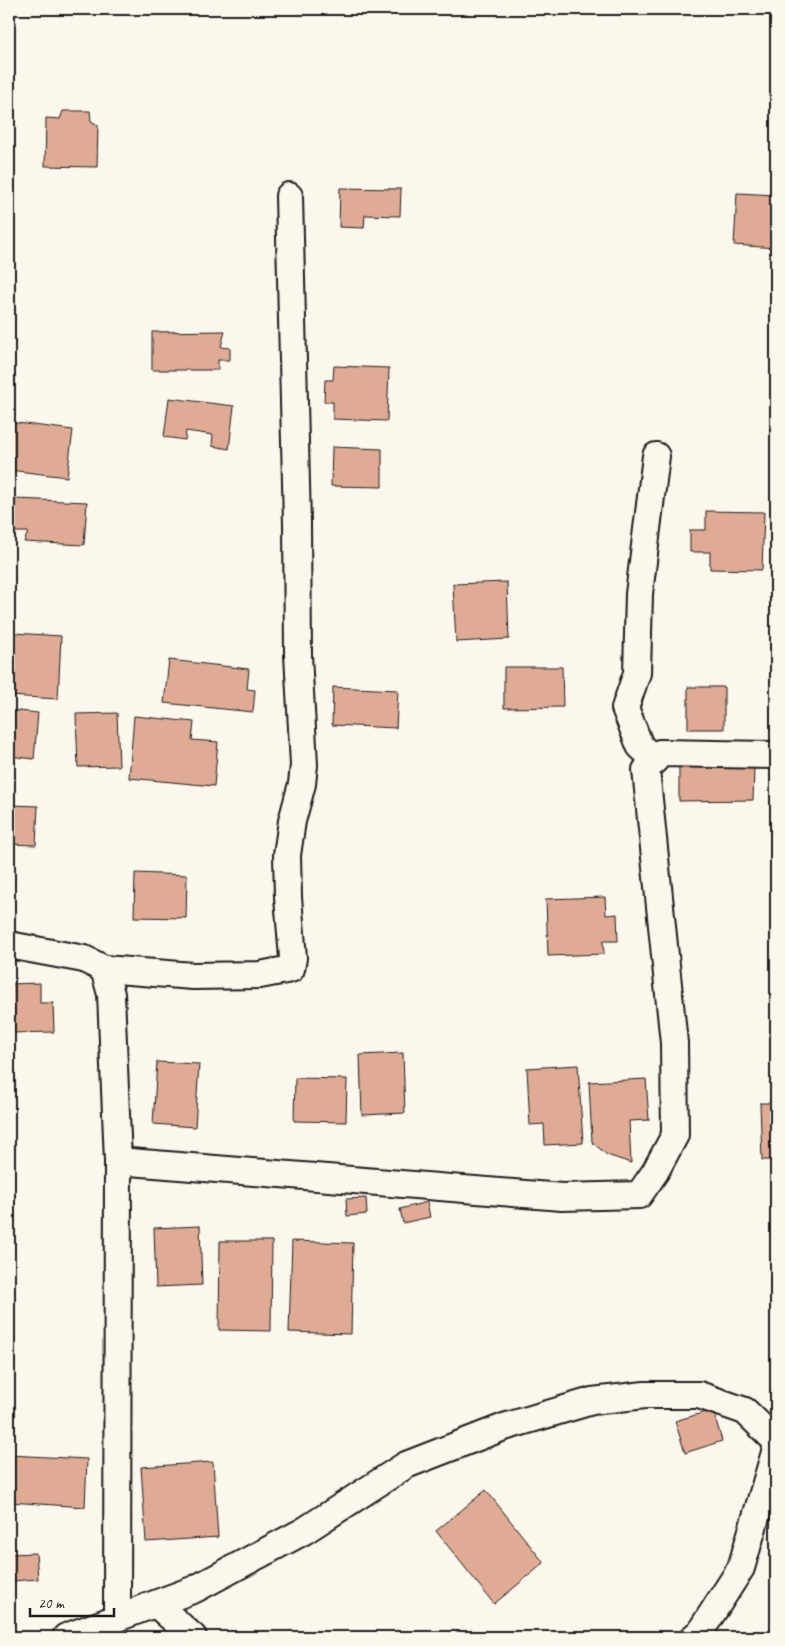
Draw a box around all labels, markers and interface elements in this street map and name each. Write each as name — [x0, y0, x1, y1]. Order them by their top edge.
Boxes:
scale bar — [30, 1586, 114, 1618]
text: 20 m — [38, 1594, 65, 1613]

